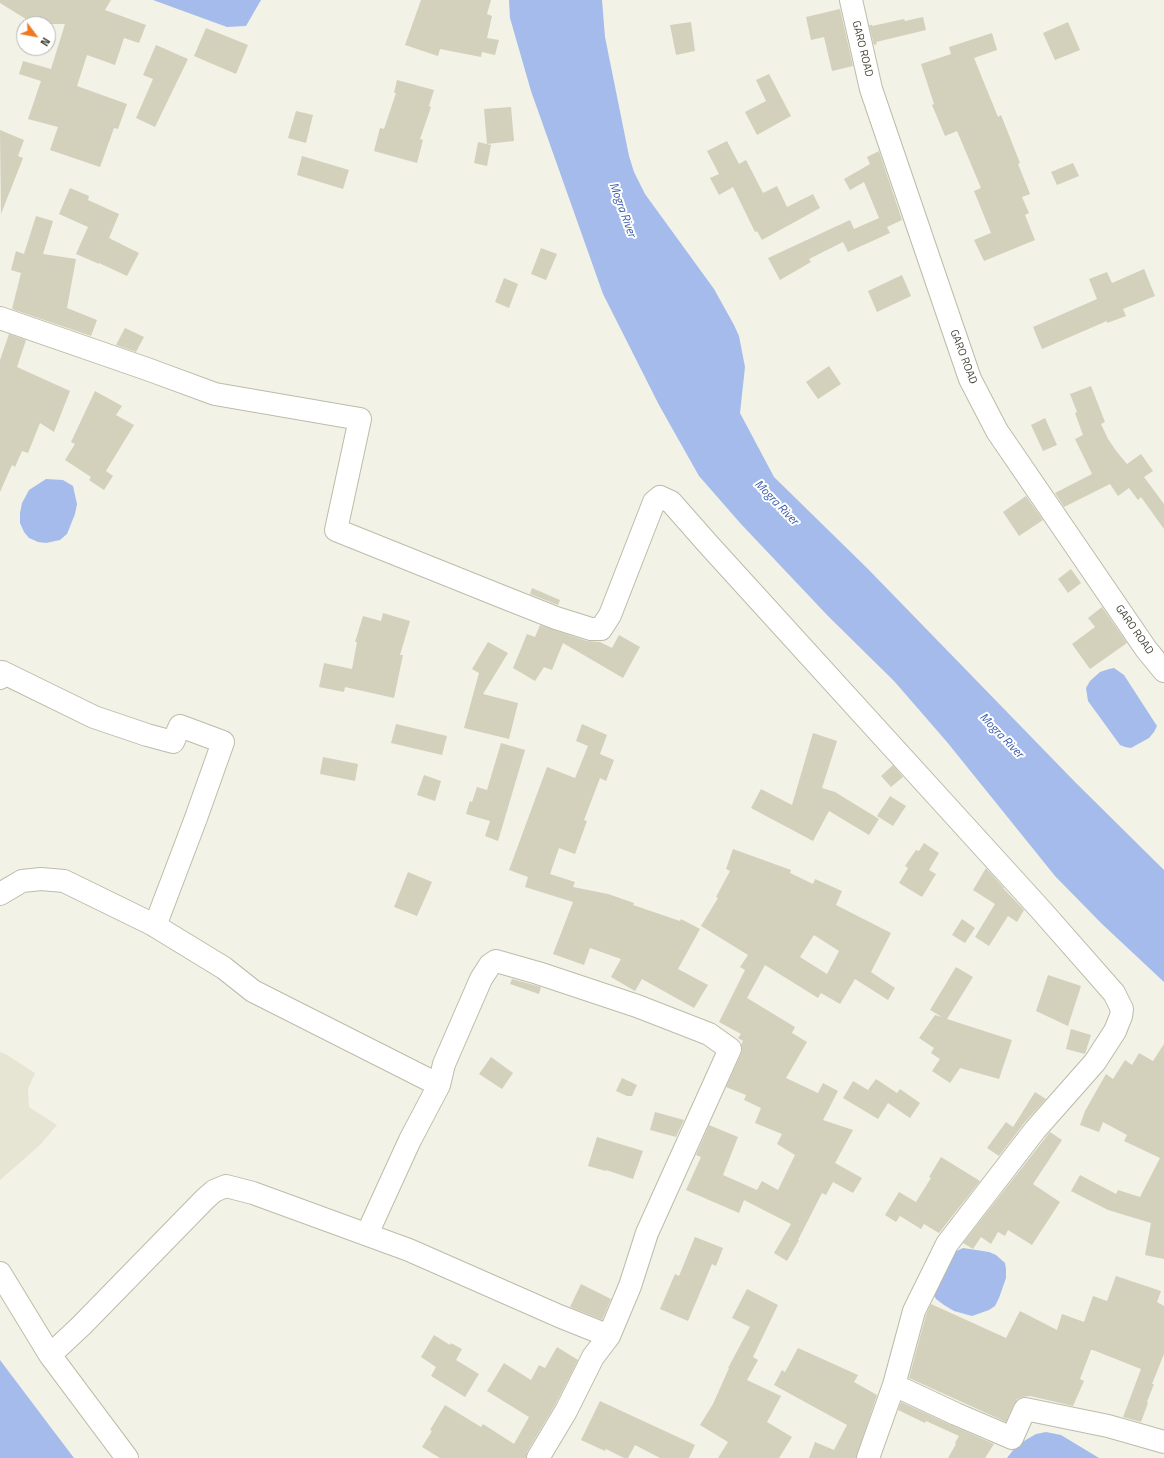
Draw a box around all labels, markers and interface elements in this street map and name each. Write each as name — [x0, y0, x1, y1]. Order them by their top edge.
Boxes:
north arrow — [16, 16, 56, 56]
street label: GARO ROAD — [849, 20, 875, 78]
text: N — [37, 34, 54, 49]
water label: Mogra River — [605, 181, 639, 239]
street label: GARO ROAD — [947, 328, 979, 386]
water label: Mogra River — [751, 478, 801, 528]
street label: GARO ROAD — [1112, 603, 1156, 657]
water label: Mogra River — [976, 711, 1026, 761]

